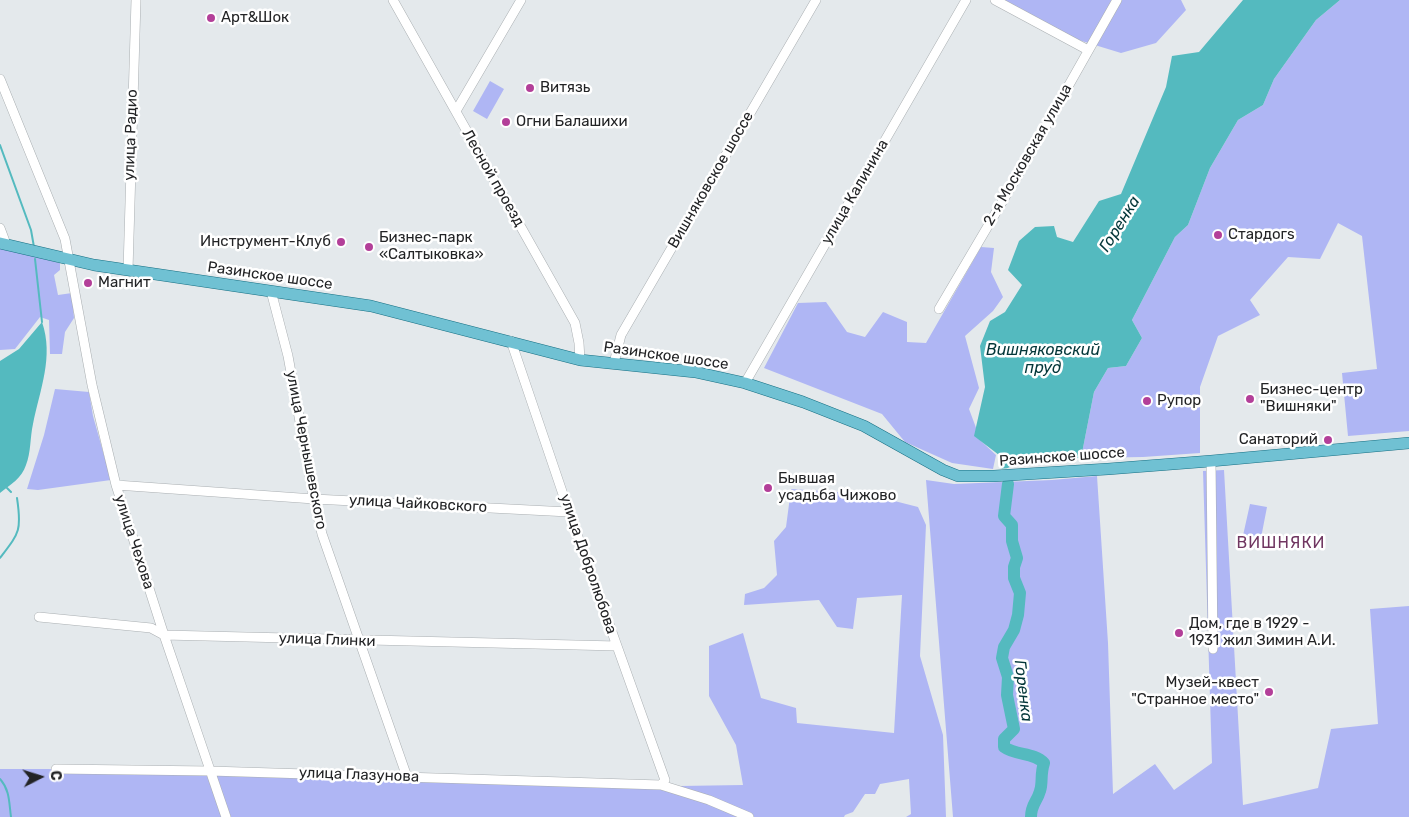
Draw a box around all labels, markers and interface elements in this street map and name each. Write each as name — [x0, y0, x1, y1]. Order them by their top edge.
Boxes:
place label: Арт&Шок — [221, 9, 289, 27]
marker: Арт&Шок — [205, 12, 217, 24]
place label: Витязь — [540, 79, 590, 97]
street label: 2-я Московская улица — [980, 81, 1076, 229]
marker: Витязь — [524, 82, 536, 94]
street label: улица Радио — [120, 89, 142, 181]
street label: Вишняковское шоссе — [664, 108, 758, 252]
place label: Огни Балашихи — [516, 113, 628, 131]
marker: Огни Балашихи — [500, 116, 512, 128]
street label: Лесной проезд — [458, 126, 528, 230]
street label: улица Калинина — [818, 136, 892, 248]
water label: Горенка — [1095, 193, 1145, 255]
place label: Стардогs — [1228, 226, 1295, 244]
place label: Бизнес-парк «Салтыковка» — [379, 229, 484, 264]
marker: Стардогs — [1212, 229, 1224, 241]
place label: Инструмент-Клуб — [200, 233, 331, 251]
marker: Инструмент-Клуб — [335, 236, 347, 248]
marker: Бизнес-парк «Салтыковка» — [363, 241, 375, 253]
street label: Разинское шоссе — [206, 258, 334, 294]
place label: Магнит — [98, 274, 151, 292]
marker: Магнит — [82, 277, 94, 289]
street label: Разинское шоссе — [602, 338, 730, 374]
water label: Вишняковский пруд — [986, 340, 1100, 378]
street label: улица Чернышевского — [282, 369, 330, 531]
place label: Бизнес-центр "Вишняки" — [1260, 381, 1363, 416]
place label: Рупор — [1157, 392, 1201, 410]
marker: Бизнес-центр "Вишняки" — [1244, 393, 1256, 405]
marker: Рупор — [1141, 395, 1153, 407]
place label: Санаторий — [1239, 431, 1318, 449]
marker: Санаторий — [1322, 434, 1334, 446]
street label: Разинское шоссе — [999, 444, 1125, 470]
place label: Бывшая усадьба Чижово — [778, 470, 896, 505]
marker: Бывшая усадьба Чижово — [762, 482, 774, 494]
street label: улица Чайковского — [349, 491, 487, 517]
street label: улица Чехова — [110, 492, 158, 592]
street label: улица Добролюбова — [556, 492, 620, 636]
district label: ВИШНЯКИ — [1236, 533, 1326, 553]
place label: Дом, где в 1929 - 1931 жил Зимин А.И. — [1189, 615, 1336, 650]
marker: Дом, где в 1929 - 1931 жил Зимин А.И. — [1173, 627, 1185, 639]
street label: улица Глинки — [278, 629, 376, 651]
water label: Горенка — [1010, 659, 1036, 723]
place label: Музей-квест "Странное место" — [1131, 674, 1259, 709]
marker: Музей-квест "Странное место" — [1263, 686, 1275, 698]
north arrow — [15, 752, 65, 802]
street label: улица Глазунова — [299, 764, 419, 786]
text: С — [47, 770, 64, 781]

